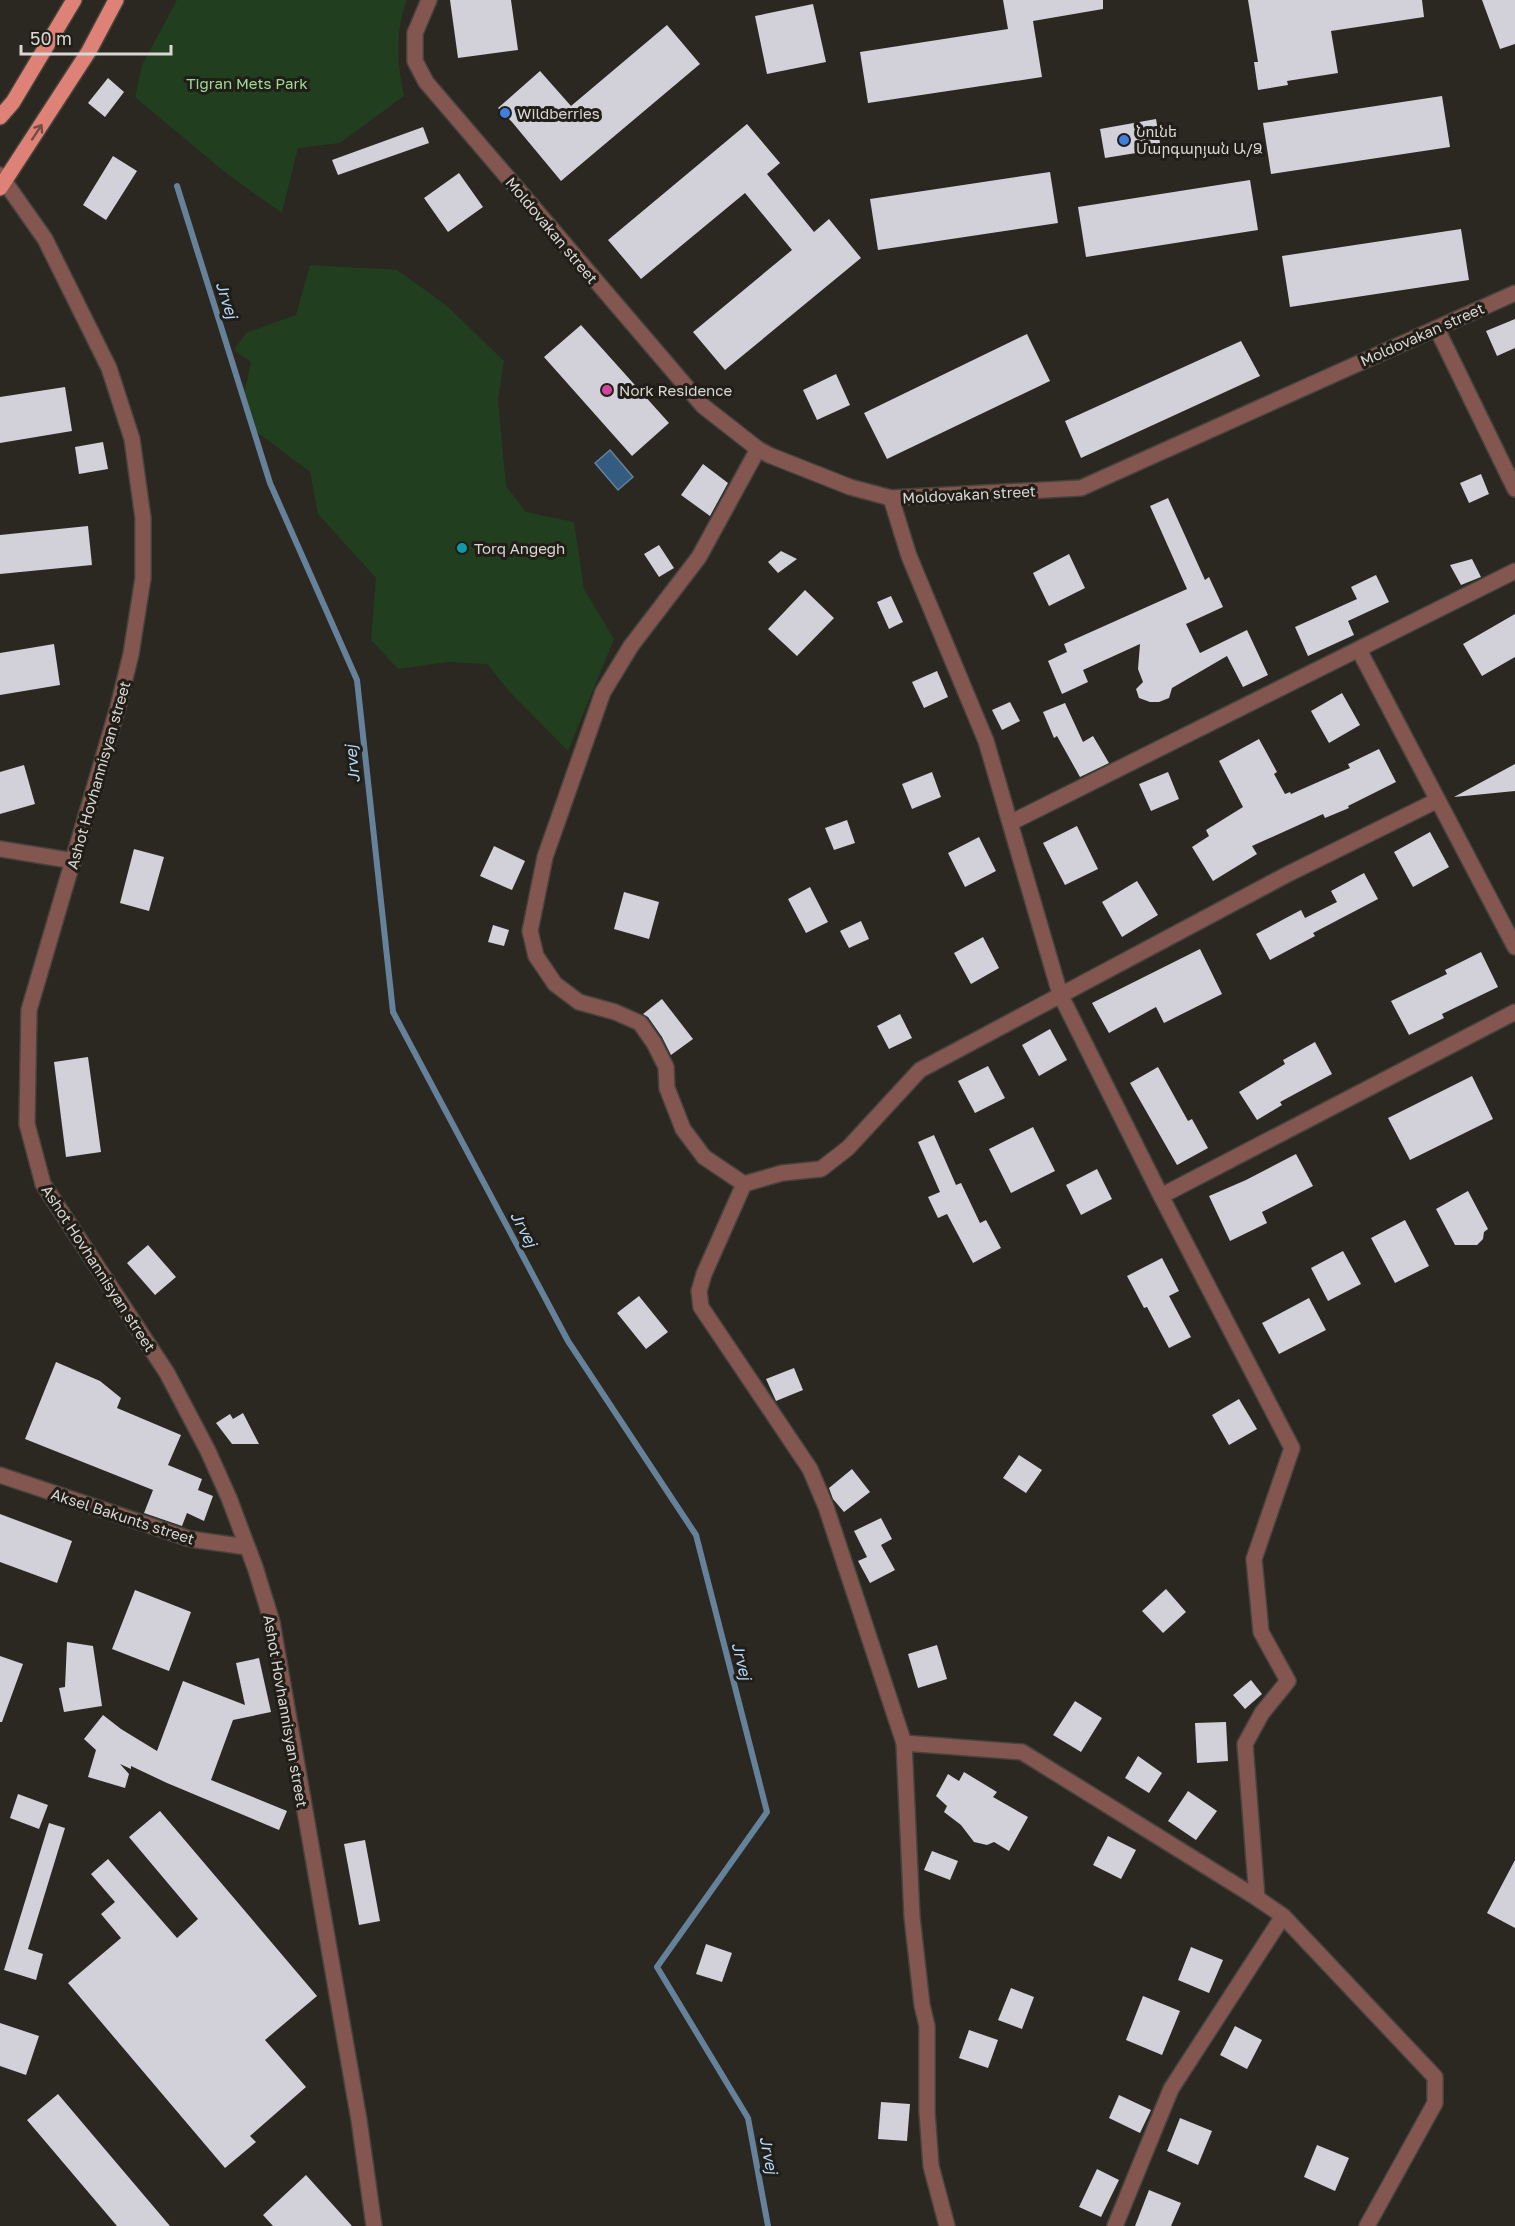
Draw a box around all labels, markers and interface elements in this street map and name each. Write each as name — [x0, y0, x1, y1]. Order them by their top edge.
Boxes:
scale bar — [21, 18, 171, 56]
text: 50 m — [30, 27, 72, 49]
park label: Tigran Mets Park — [186, 74, 308, 92]
place label: Wildberries — [517, 104, 600, 122]
marker: Wildberries — [498, 106, 512, 120]
place label: Նունե Մարգարյան Ա/Ձ — [1136, 122, 1263, 158]
one-way arrow — [31, 125, 43, 141]
marker: Նունե Մարգարյան Ա/Ձ — [1117, 133, 1131, 147]
street label: Moldovakan street — [502, 173, 602, 287]
water label: Jrvej — [212, 279, 243, 323]
street label: Moldovakan street — [1357, 299, 1487, 369]
place label: Nork Residence — [619, 381, 733, 399]
marker: Nork Residence — [600, 383, 614, 397]
street label: Moldovakan street — [902, 482, 1036, 506]
place label: Torq Angegh — [474, 539, 565, 557]
marker: Torq Angegh — [455, 541, 469, 555]
street label: Ashot Hovhannisyan street — [62, 679, 134, 871]
water label: Jrvej — [340, 742, 364, 784]
street label: Ashot Hovhannisyan street — [38, 1181, 160, 1355]
water label: Jrvej — [506, 1208, 543, 1252]
street label: Aksel Bakunts street — [49, 1484, 197, 1548]
street label: Ashot Hovhannisyan street — [260, 1613, 312, 1809]
water label: Jrvej — [728, 1640, 757, 1683]
water label: Jrvej — [756, 2135, 783, 2177]

